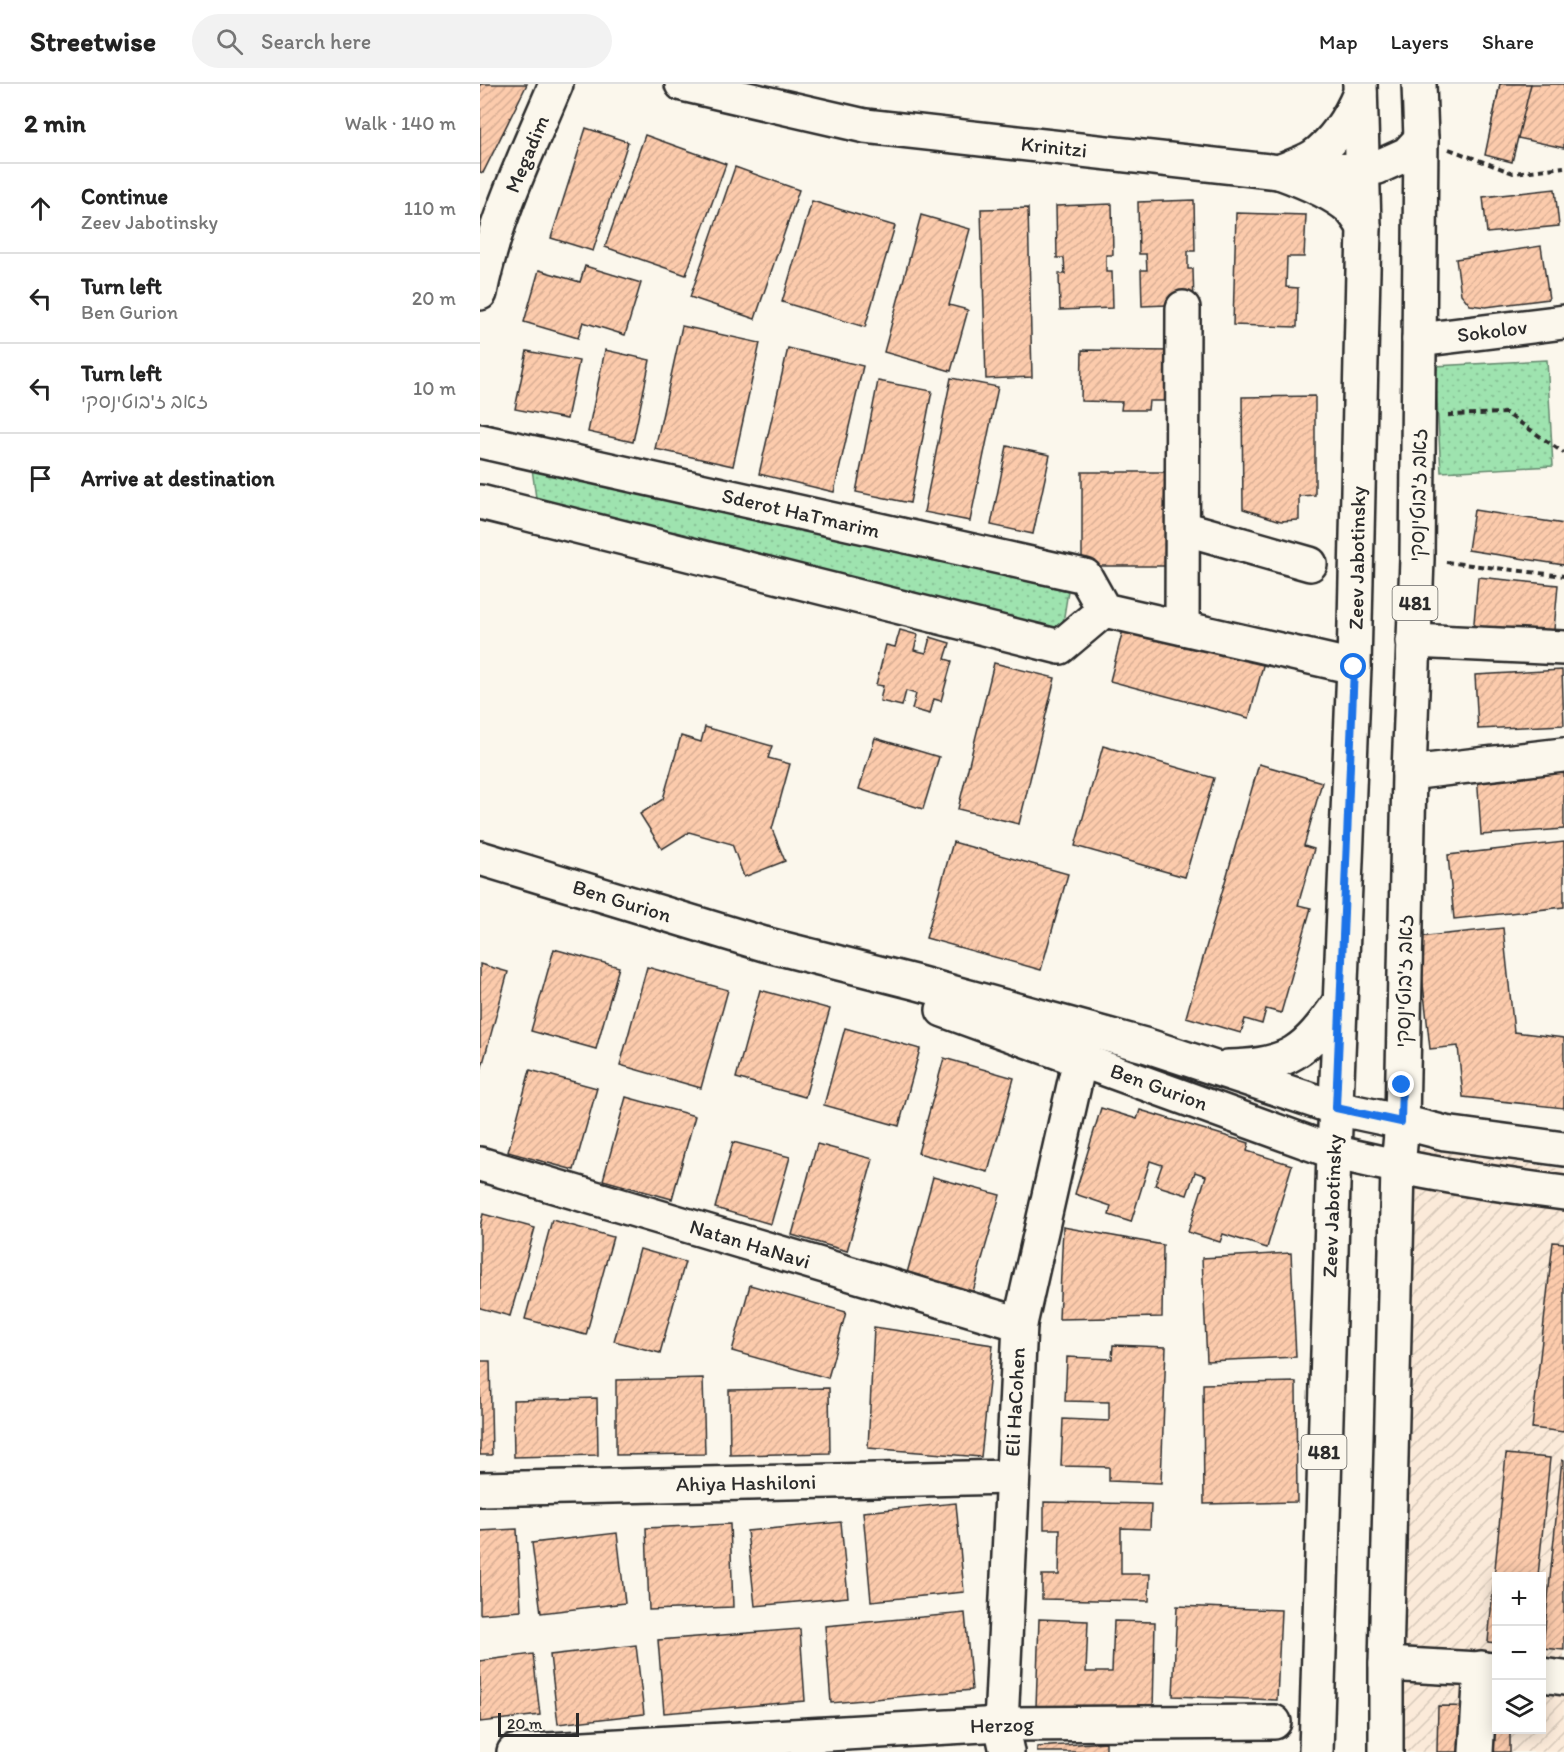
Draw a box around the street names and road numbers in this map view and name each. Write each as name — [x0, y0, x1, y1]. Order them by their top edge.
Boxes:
street label: Megadim — [499, 111, 554, 196]
street label: Krinitzi — [1020, 131, 1088, 162]
street label: Sokolov — [1455, 314, 1529, 347]
street label: זאב ז'בוטינסקי — [1404, 428, 1432, 562]
street label: Sderot HaTmarim — [720, 482, 883, 543]
street label: Zeev Jabotinsky — [1343, 486, 1370, 630]
road number: 481 — [1392, 586, 1438, 620]
street label: Ben Gurion — [570, 874, 675, 927]
street label: זאב ז'בוטינסקי — [1390, 914, 1418, 1048]
street label: Ben Gurion — [1107, 1057, 1211, 1116]
street label: Zeev Jabotinsky — [1316, 1134, 1347, 1278]
street label: Natan HaNavi — [687, 1213, 813, 1274]
street label: Eli HaCohen — [999, 1347, 1030, 1457]
road number: 481 — [1302, 1435, 1346, 1469]
street label: Ahiya Hashiloni — [676, 1469, 816, 1496]
street label: Herzog — [970, 1711, 1035, 1738]

